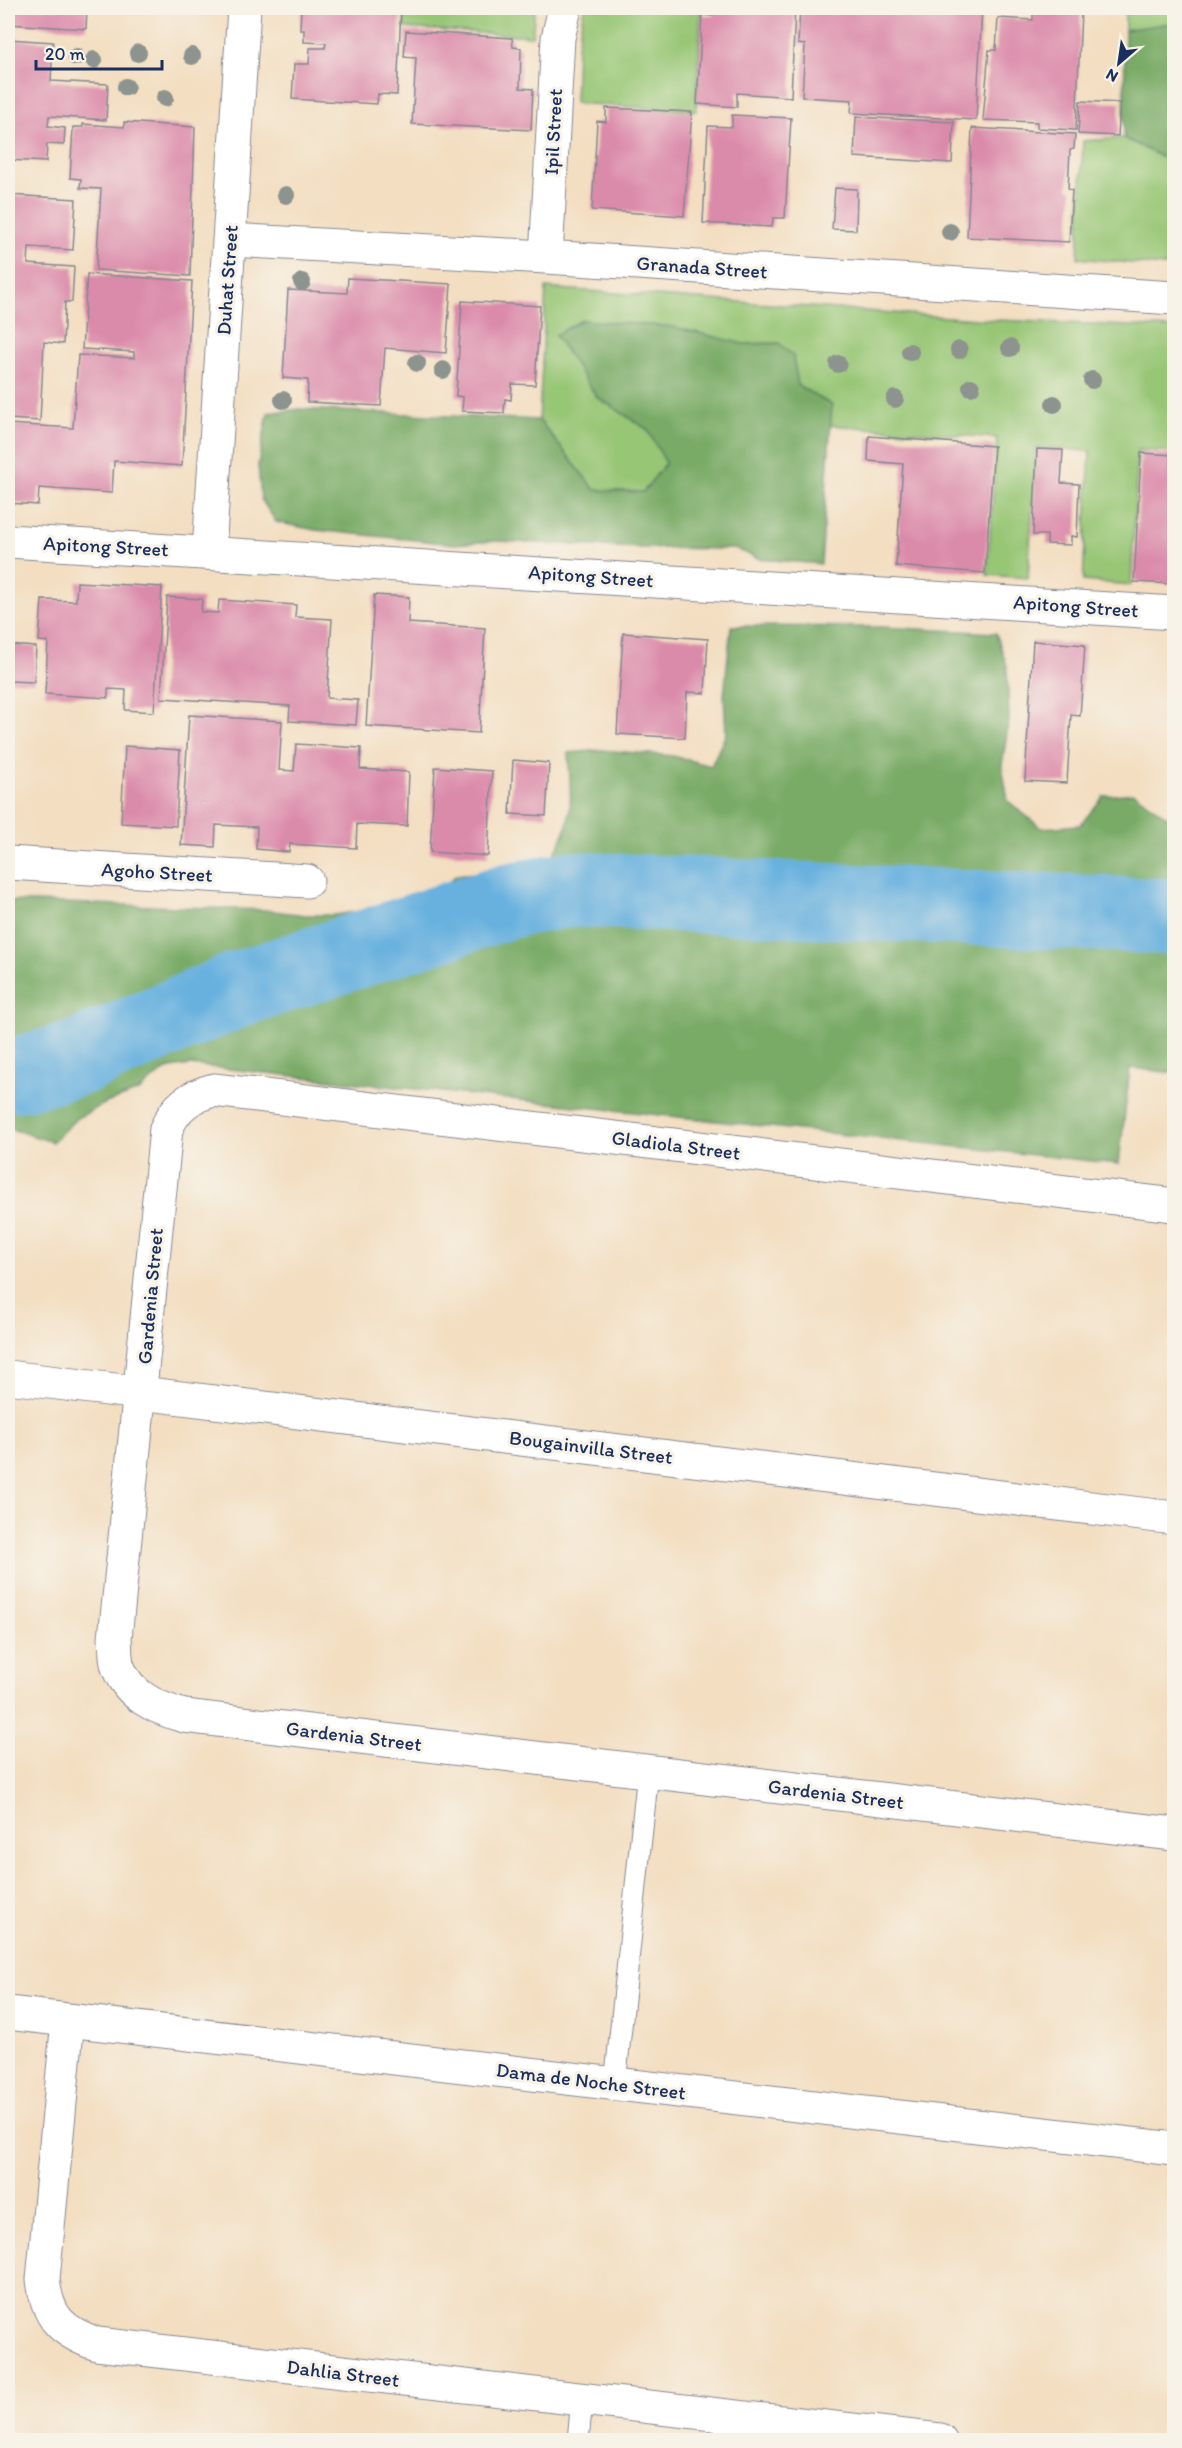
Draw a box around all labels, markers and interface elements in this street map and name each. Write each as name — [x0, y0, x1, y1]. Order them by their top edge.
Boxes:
scale bar — [36, 33, 162, 71]
north arrow — [1089, 33, 1149, 93]
text: 20 m — [45, 43, 85, 65]
text: N — [1103, 65, 1121, 87]
street label: Ipil Street — [539, 88, 567, 176]
street label: Duhat Street — [211, 224, 243, 336]
street label: Granada Street — [636, 250, 768, 284]
street label: Apitong Street — [43, 531, 169, 561]
street label: Apitong Street — [528, 560, 654, 592]
street label: Apitong Street — [1013, 590, 1139, 622]
street label: Agoho Street — [101, 857, 214, 887]
street label: Gladiola Street — [610, 1125, 742, 1165]
street label: Gardenia Street — [132, 1227, 168, 1365]
street label: Bougainvilla Street — [508, 1425, 675, 1469]
street label: Gardenia Street — [285, 1716, 423, 1756]
street label: Gardenia Street — [767, 1774, 905, 1814]
street label: Dama de Noche Street — [495, 2057, 687, 2105]
street label: Dahlia Street — [285, 2354, 401, 2392]

